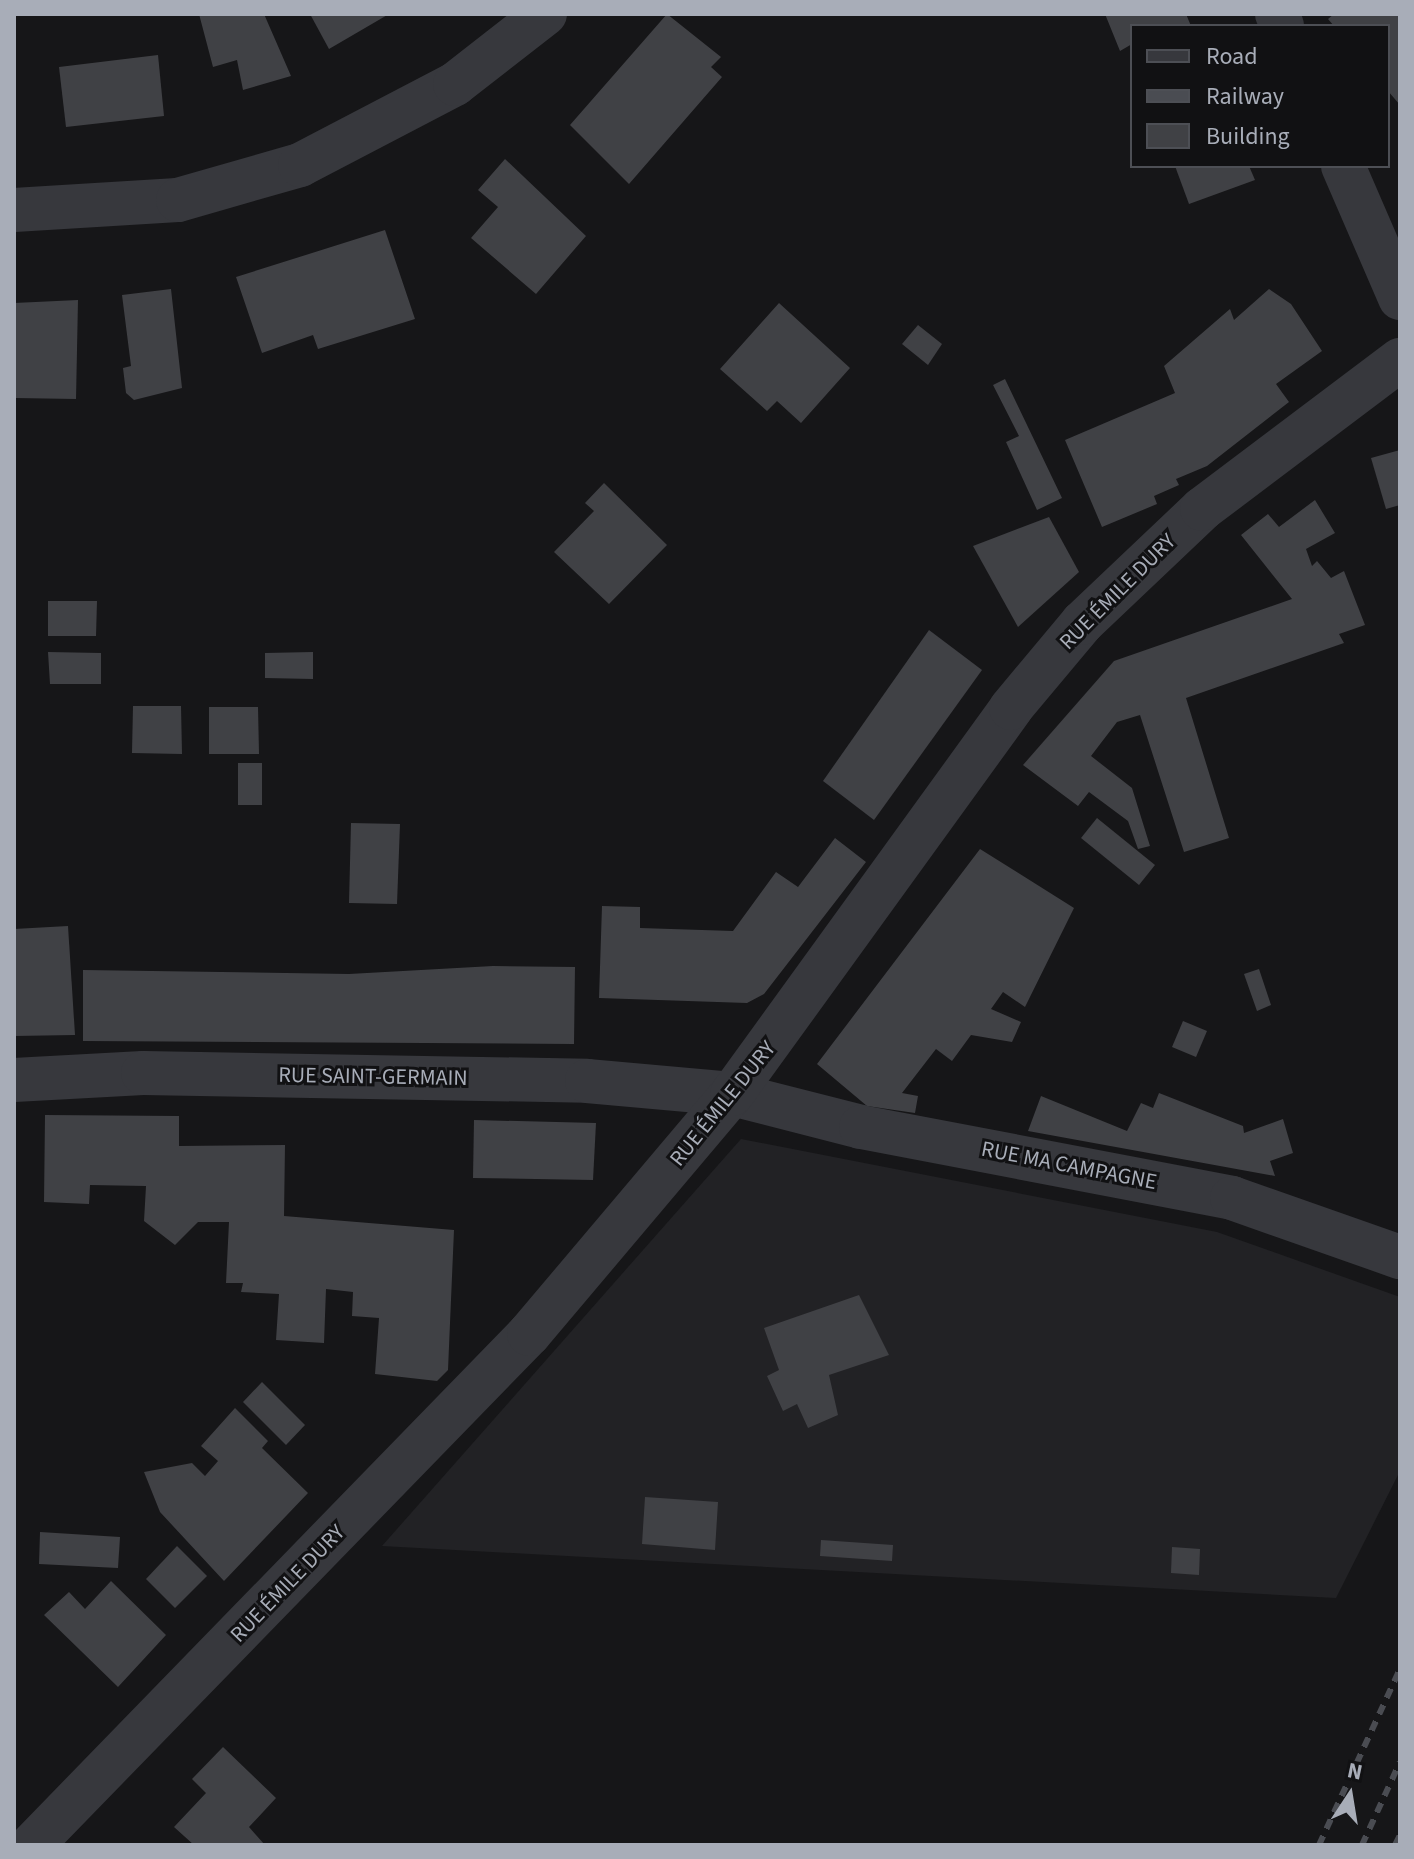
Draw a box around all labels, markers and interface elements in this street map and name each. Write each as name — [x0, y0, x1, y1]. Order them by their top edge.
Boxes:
legend — [1130, 24, 1390, 168]
text: Road — [1206, 39, 1258, 74]
text: Railway — [1206, 79, 1284, 114]
text: Building — [1206, 119, 1290, 154]
street label: RUE ÉMILE DURY — [1054, 528, 1182, 656]
street label: RUE ÉMILE DURY — [664, 1036, 782, 1172]
street label: RUE SAINT-GERMAIN — [278, 1062, 468, 1092]
street label: RUE MA CAMPAGNE — [979, 1136, 1159, 1196]
street label: RUE ÉMILE DURY — [225, 1520, 351, 1648]
text: N — [1344, 1754, 1365, 1789]
north arrow — [1310, 1755, 1390, 1835]

